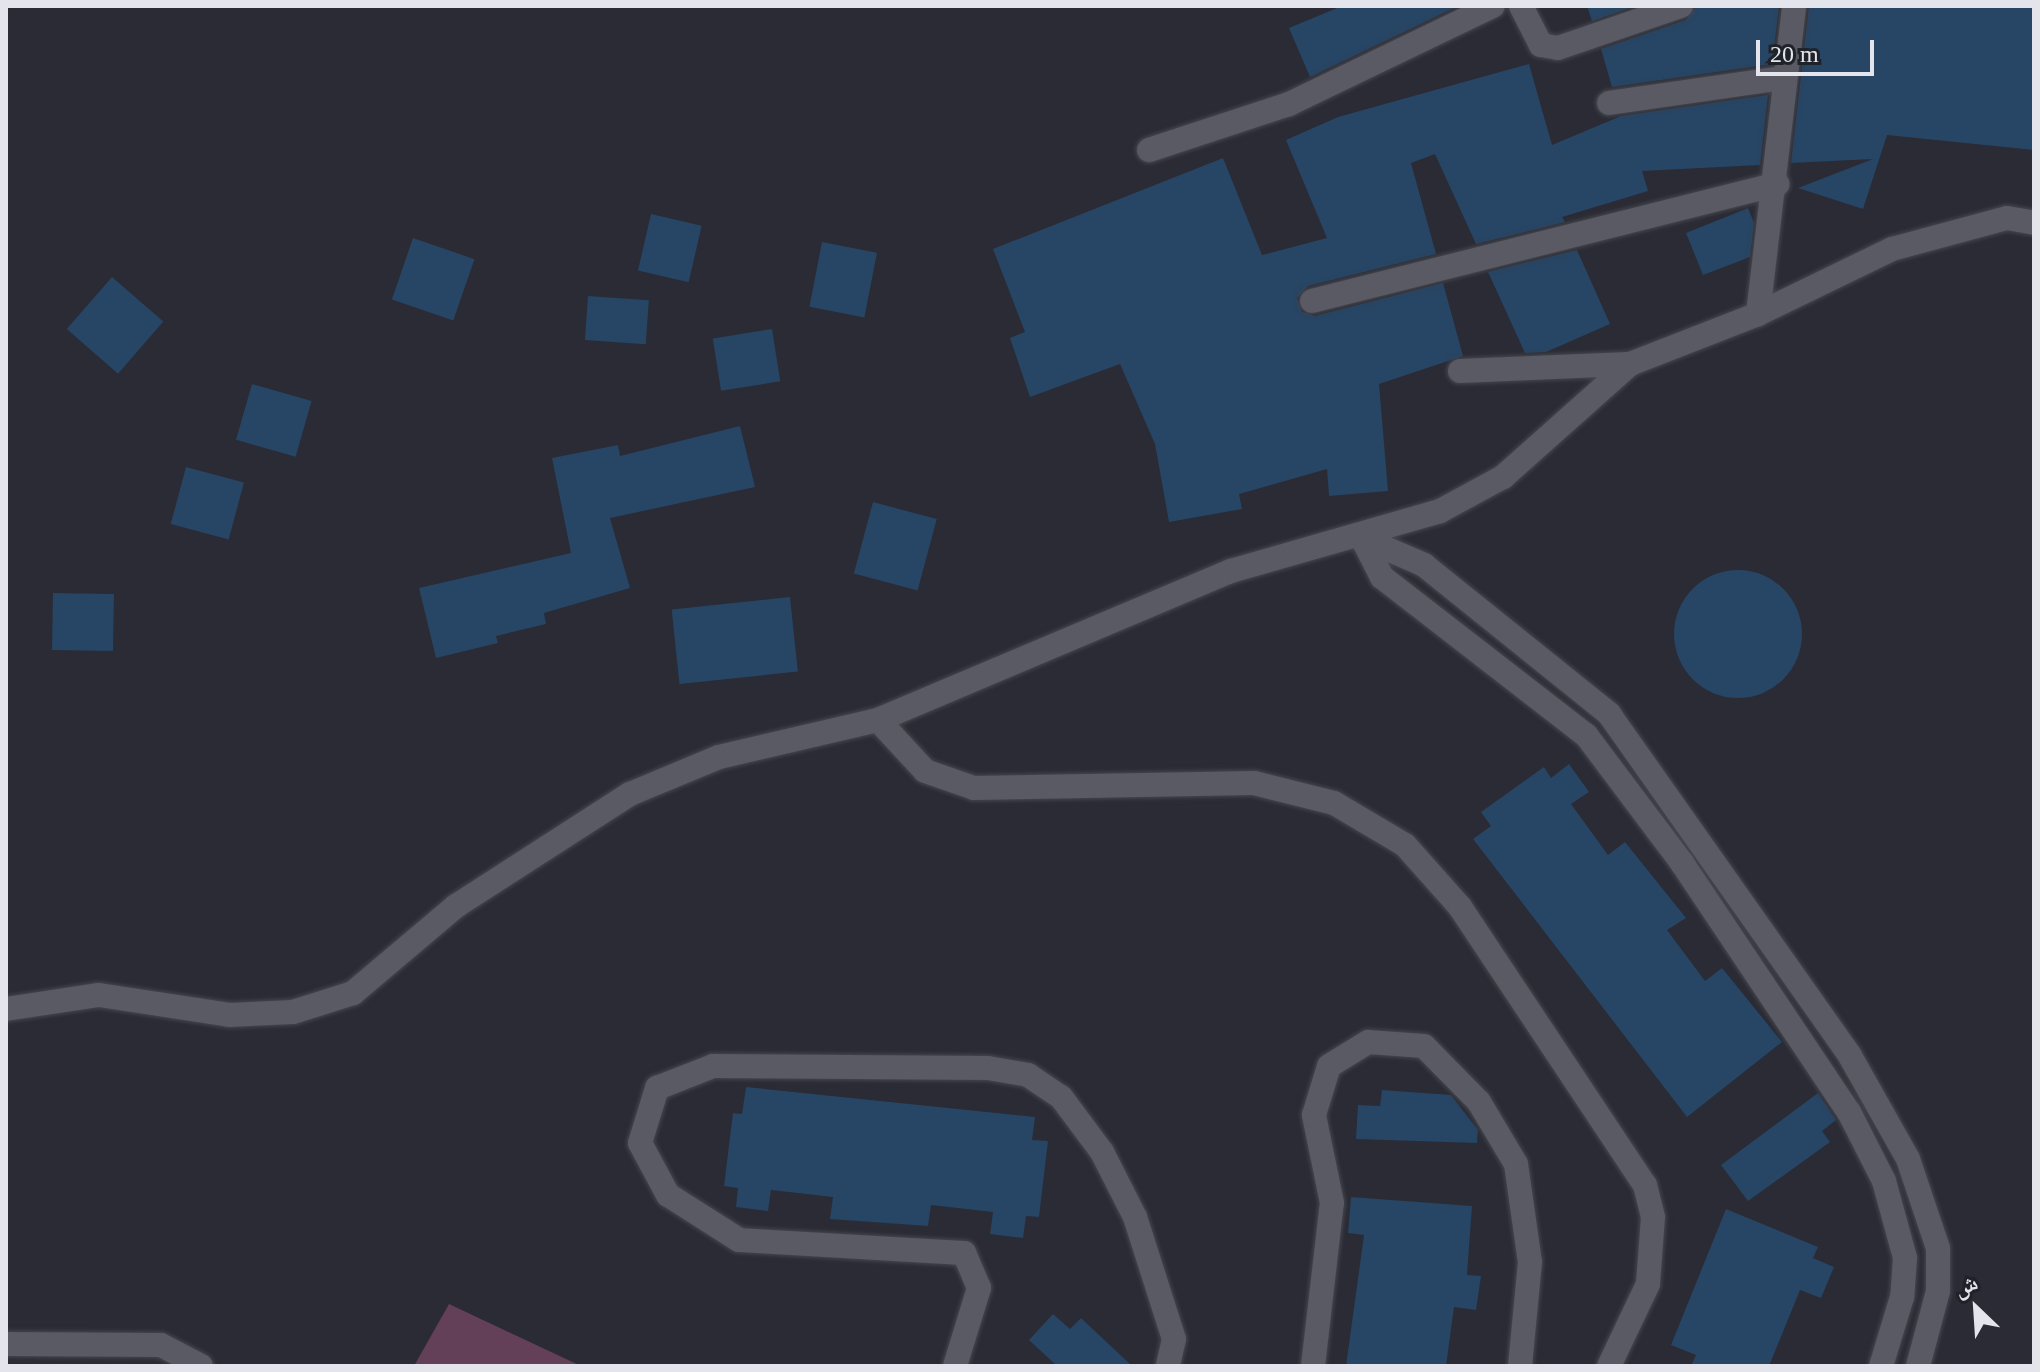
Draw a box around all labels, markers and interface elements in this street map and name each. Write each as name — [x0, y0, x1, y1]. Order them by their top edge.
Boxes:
scale bar — [1760, 24, 1878, 74]
text: 20 m — [1770, 41, 1819, 67]
north arrow — [1936, 1268, 2016, 1348]
text: ش — [1950, 1270, 1982, 1302]

